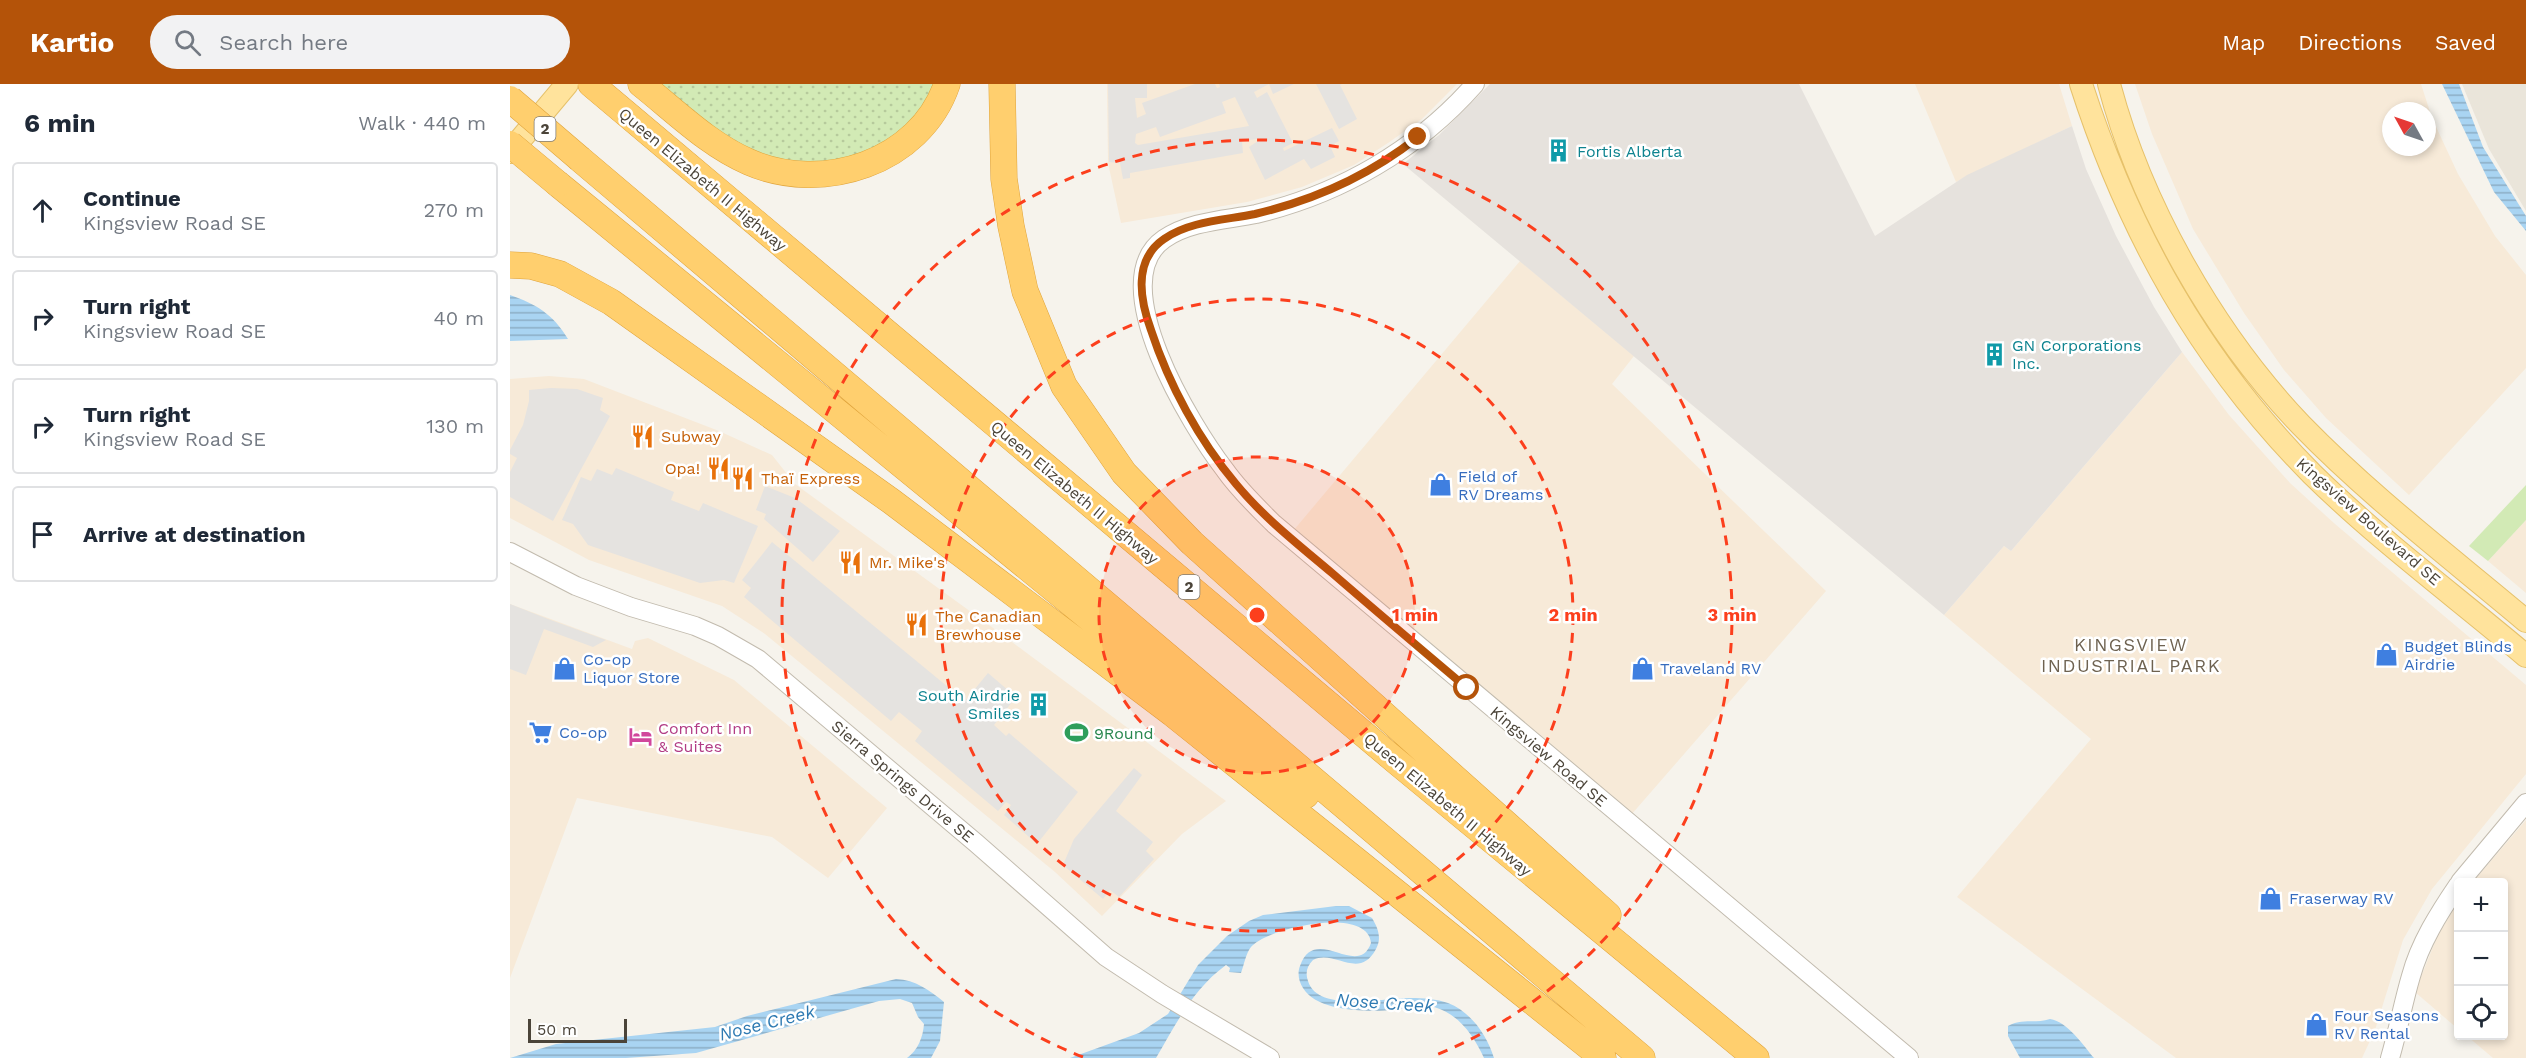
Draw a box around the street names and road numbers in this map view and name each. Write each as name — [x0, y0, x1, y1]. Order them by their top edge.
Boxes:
street label: Queen Elizabeth II Highway — [615, 104, 791, 256]
road number: 2 — [534, 117, 556, 141]
street label: Queen Elizabeth II Highway — [987, 417, 1163, 569]
street label: Kingsview Boulevard SE — [2293, 454, 2445, 589]
road number: 2 — [1178, 575, 1200, 599]
street label: Kingsview Road SE — [1486, 702, 1611, 811]
street label: Sierra Springs Drive SE — [828, 716, 978, 846]
street label: Queen Elizabeth II Highway — [1360, 729, 1536, 881]

